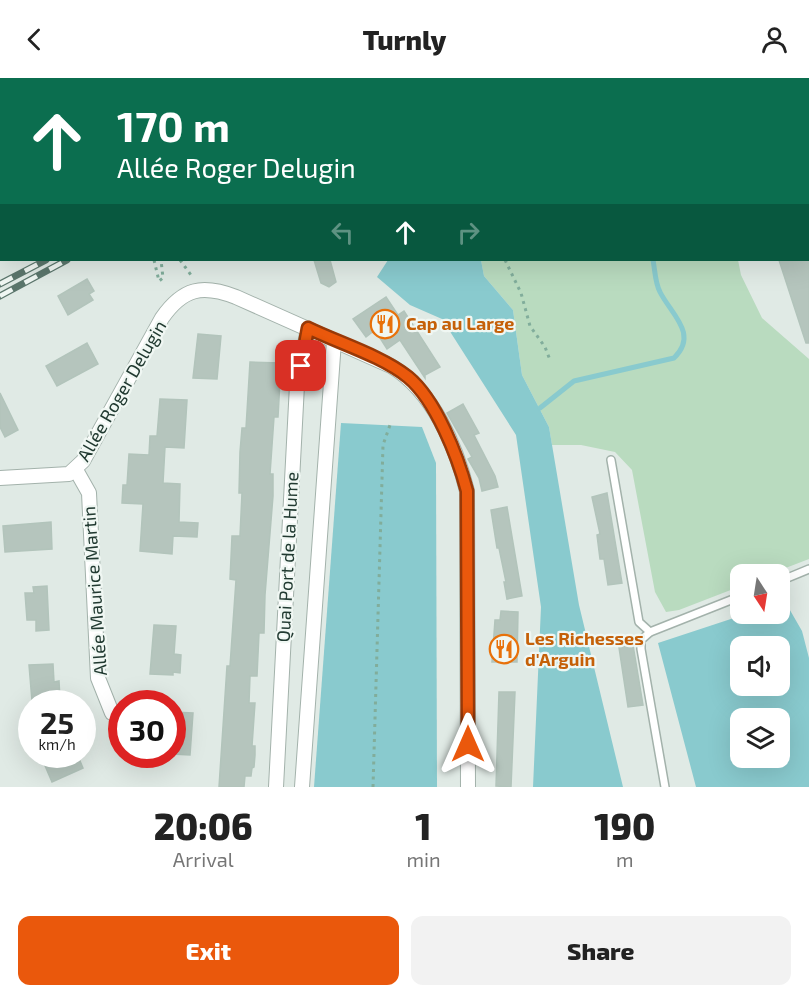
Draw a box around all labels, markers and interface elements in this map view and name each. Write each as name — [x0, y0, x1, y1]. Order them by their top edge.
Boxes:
icon: back — [18, 23, 51, 56]
text: Turnly — [363, 23, 446, 55]
icon: person — [758, 23, 791, 56]
text: 170 m — [117, 100, 230, 150]
icon: ahead — [18, 102, 96, 180]
text: Allée Roger Delugin — [117, 151, 356, 183]
icon: left — [326, 216, 359, 249]
icon: ahead — [389, 216, 422, 249]
icon: right — [452, 216, 485, 249]
restaurant icon: Cap au Large — [369, 308, 401, 340]
place label: Cap au Large — [406, 312, 514, 334]
street label: Allée Roger Delugin — [72, 316, 170, 465]
pin — [275, 340, 326, 391]
icon: arrive — [284, 349, 317, 382]
street label: Quai Port de la Hume — [272, 471, 302, 643]
street label: Allée Maurice Martin — [77, 506, 111, 677]
north arrow — [730, 564, 790, 624]
map controls — [730, 564, 790, 768]
place label: Les Richesses d'Arguin — [525, 627, 644, 670]
restaurant icon: Les Richesses d'Arguin — [488, 633, 520, 665]
button: sound — [730, 636, 790, 696]
speed limit sign: 30 — [108, 690, 186, 768]
text: 25 — [40, 704, 74, 740]
button: layers — [730, 708, 790, 768]
position arrow — [436, 712, 500, 776]
text: km/h — [38, 735, 76, 753]
text: 20:06 — [154, 804, 253, 847]
text: 1 — [415, 804, 432, 847]
text: 190 — [594, 804, 655, 847]
text: Arrival — [173, 847, 234, 871]
text: min — [406, 847, 441, 871]
text: m — [616, 847, 634, 871]
button: Exit — [18, 916, 399, 985]
button: Share — [411, 916, 791, 985]

